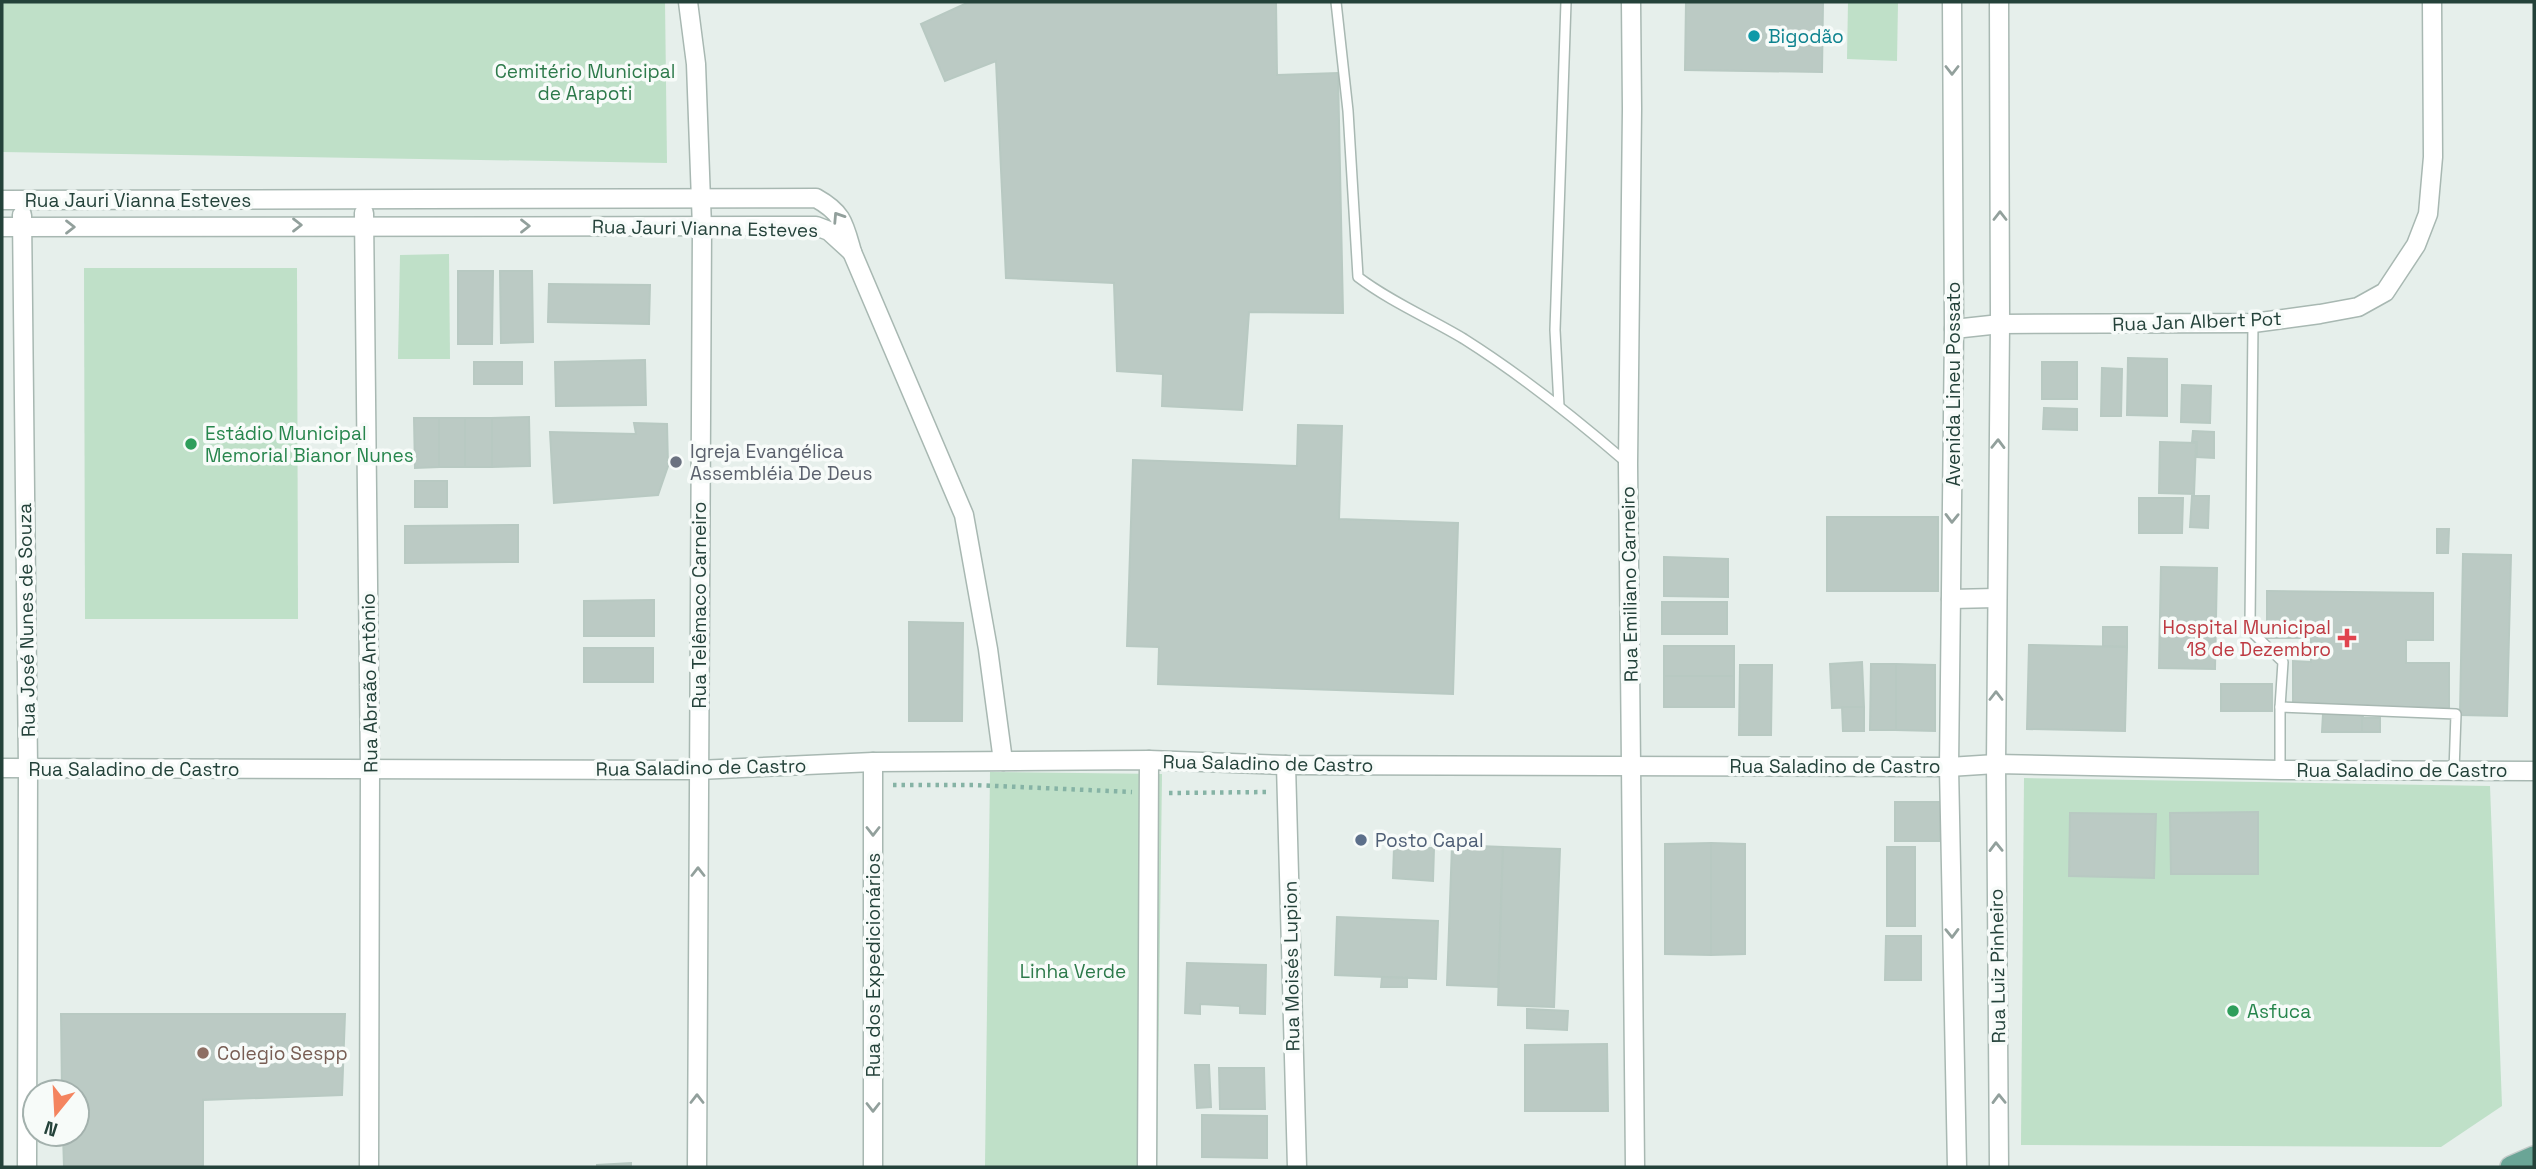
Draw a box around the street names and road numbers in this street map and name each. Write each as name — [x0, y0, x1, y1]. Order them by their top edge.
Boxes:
street label: Rua Jauri Vianna Esteves — [25, 188, 251, 213]
street label: Rua Jauri Vianna Esteves — [592, 214, 818, 243]
street label: Avenida Lineu Possato — [1941, 282, 1966, 486]
street label: Rua Jan Albert Pot — [2112, 306, 2282, 337]
street label: Rua Emiliano Carneiro — [1615, 486, 1644, 682]
street label: Rua Telêmaco Carneiro — [687, 502, 712, 708]
street label: Rua José Nunes de Souza — [12, 503, 41, 737]
street label: Rua Abraão Antônio — [355, 593, 384, 773]
street label: Rua Saladino de Castro — [1162, 749, 1374, 778]
street label: Rua Saladino de Castro — [595, 753, 807, 782]
street label: Rua Saladino de Castro — [1730, 754, 1940, 779]
street label: Rua Saladino de Castro — [29, 757, 239, 782]
street label: Rua Saladino de Castro — [2297, 758, 2507, 783]
street label: Rua dos Expedicionários — [861, 853, 886, 1077]
street label: Rua Moisés Lupion — [1278, 880, 1305, 1052]
street label: Rua Luiz Pinheiro — [1984, 888, 2011, 1044]

